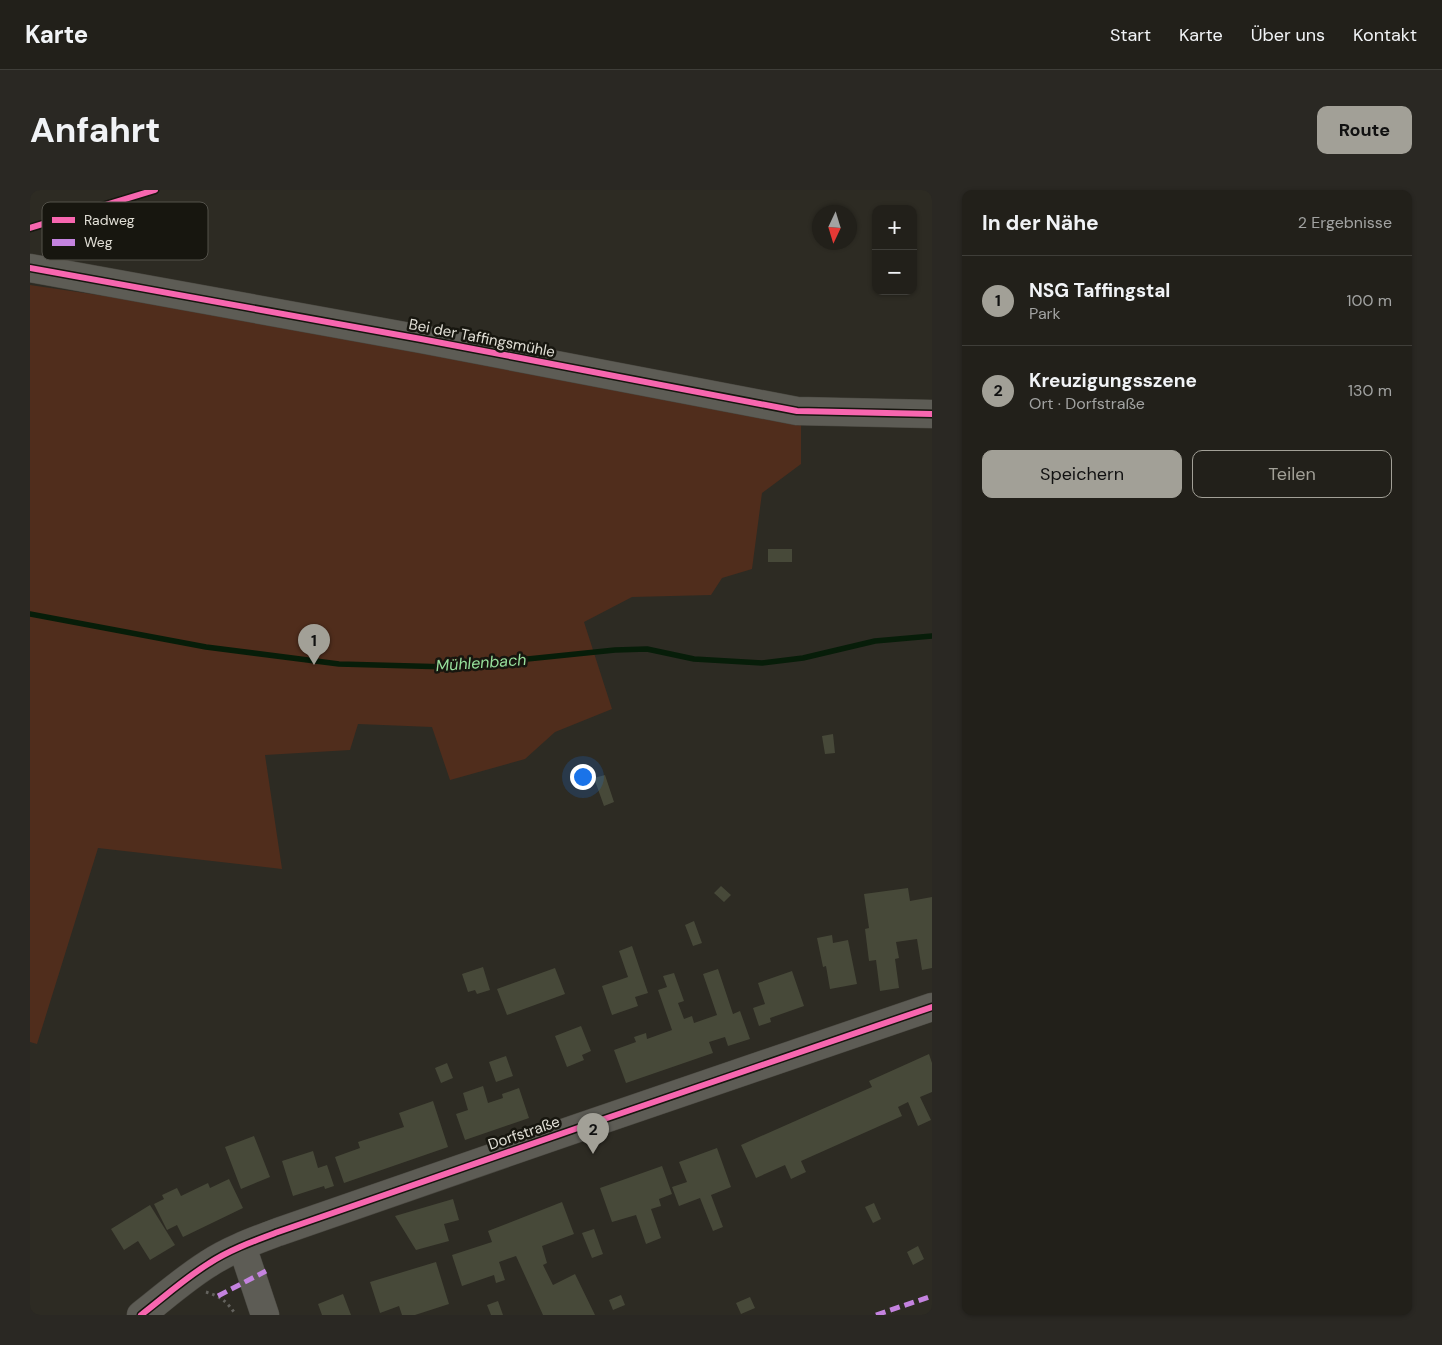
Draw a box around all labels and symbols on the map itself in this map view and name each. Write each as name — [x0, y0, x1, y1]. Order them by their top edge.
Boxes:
legend — [42, 202, 208, 260]
north arrow — [812, 205, 857, 250]
text: Radweg — [84, 211, 135, 229]
text: Weg — [84, 233, 113, 251]
street label: Bei der Taffingsmühle — [407, 314, 557, 362]
pin: 1 — [298, 624, 330, 665]
water label: Mühlenbach — [435, 649, 527, 676]
your location — [570, 764, 596, 790]
street label: Dorfstraße — [485, 1111, 563, 1155]
pin: 2 — [577, 1113, 609, 1154]

